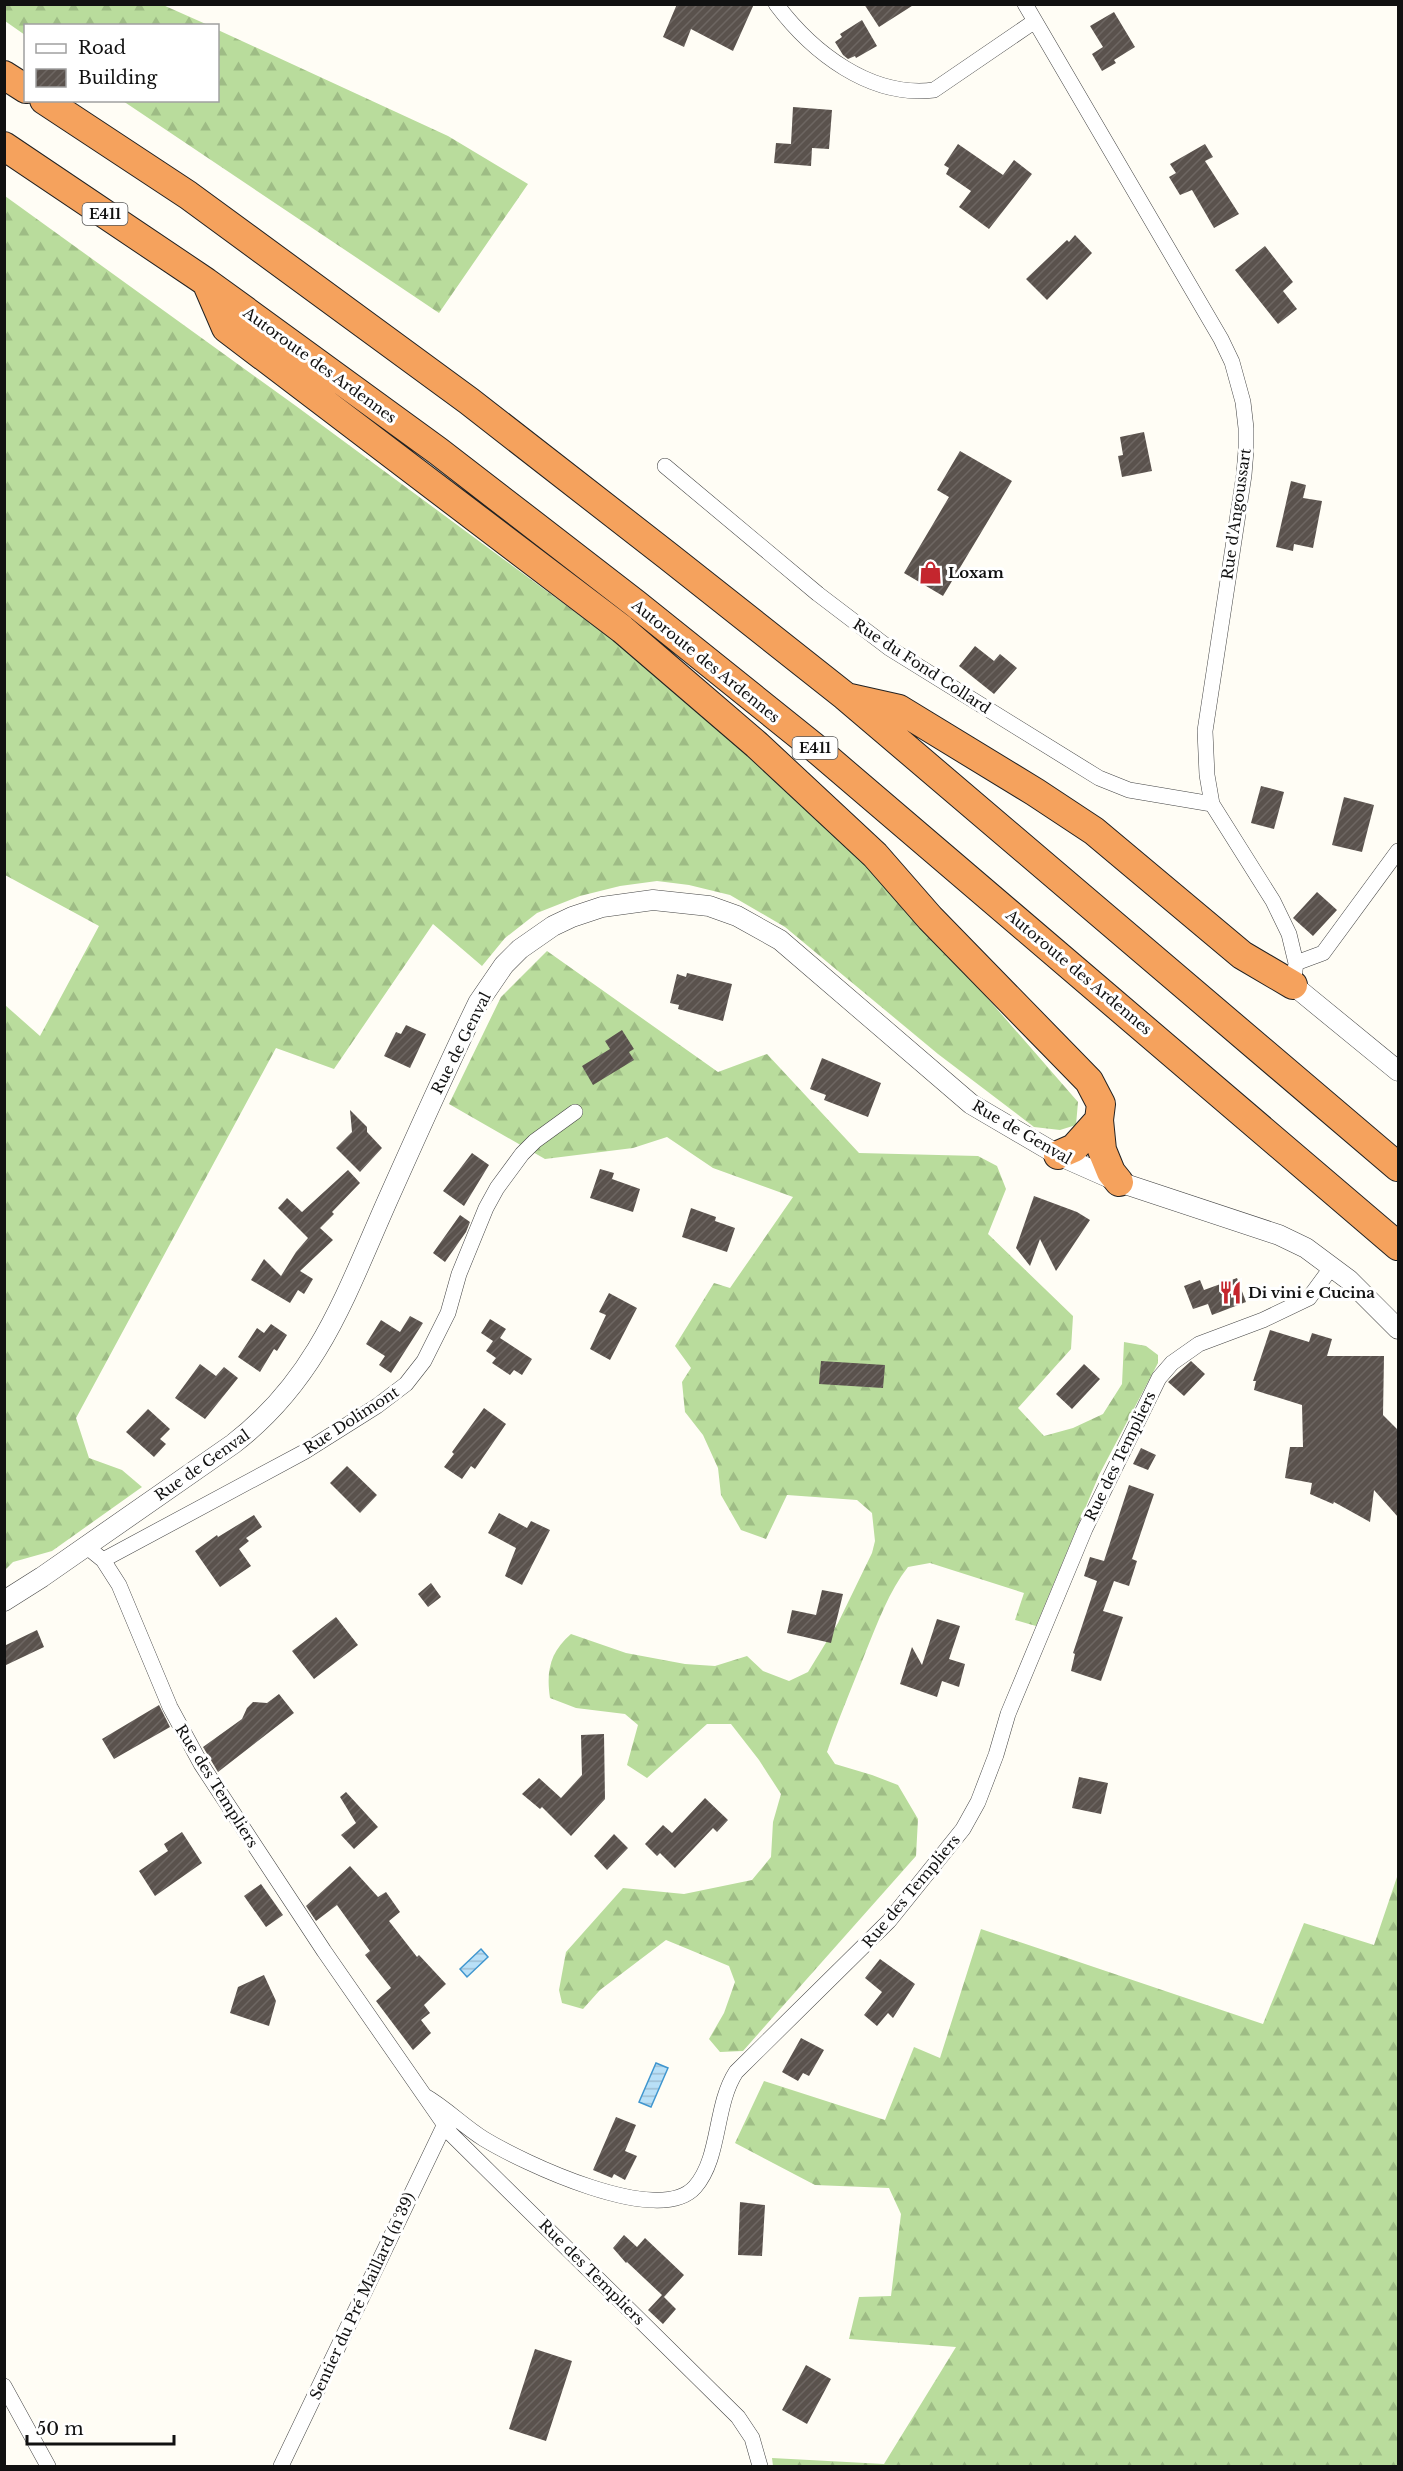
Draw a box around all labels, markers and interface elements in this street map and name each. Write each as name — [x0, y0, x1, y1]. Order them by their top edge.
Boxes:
legend — [24, 24, 219, 102]
text: Road — [78, 37, 126, 59]
text: Building — [78, 67, 157, 89]
road number: E411 — [82, 203, 128, 225]
street label: Autoroute des Ardennes — [239, 302, 401, 427]
street label: Rue d'Angoussart — [1217, 447, 1255, 581]
shop icon: Loxam — [917, 559, 943, 585]
place label: Loxam — [948, 563, 1004, 582]
street label: Autoroute des Ardennes — [627, 595, 784, 727]
street label: Rue du Fond Collard — [850, 614, 994, 718]
road number: E411 — [792, 737, 838, 759]
street label: Autoroute des Ardennes — [1001, 905, 1156, 1039]
street label: Rue de Genval — [427, 989, 495, 1097]
street label: Rue de Genval — [969, 1096, 1075, 1168]
restaurant icon: Di vini e Cucina — [1217, 1279, 1243, 1305]
place label: Di vini e Cucina — [1248, 1283, 1375, 1302]
street label: Rue Dolimont — [300, 1382, 402, 1458]
street label: Rue des Templiers — [1080, 1388, 1160, 1524]
street label: Rue de Genval — [151, 1425, 253, 1505]
street label: Rue des Templiers — [171, 1721, 263, 1851]
street label: Rue des Templiers — [858, 1830, 964, 1952]
street label: Sentier du Pré Maillard (n°39) — [305, 2189, 419, 2403]
street label: Rue des Templiers — [535, 2215, 649, 2329]
scale bar — [27, 2408, 174, 2446]
text: 50 m — [36, 2418, 84, 2440]

